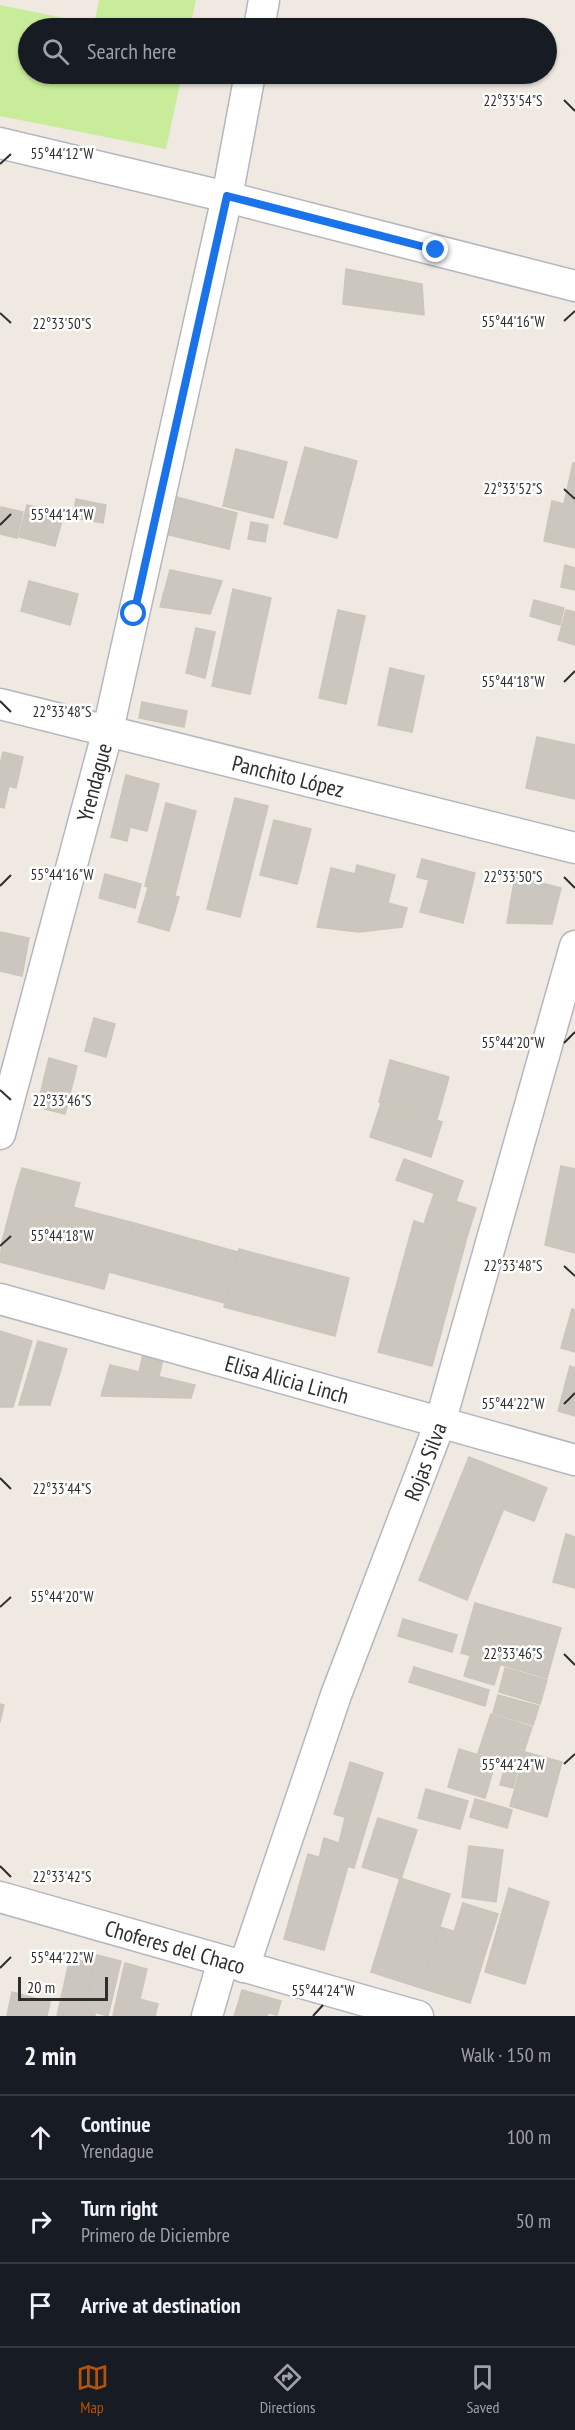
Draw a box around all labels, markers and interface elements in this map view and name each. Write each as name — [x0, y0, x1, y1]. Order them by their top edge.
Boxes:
search box — [18, 18, 557, 84]
icon: search — [39, 35, 72, 68]
text: Search here — [87, 37, 176, 65]
text: 22°33'54"S — [483, 91, 543, 110]
text: 55°44'12"W — [30, 144, 94, 163]
route end — [422, 236, 448, 262]
text: 55°44'16"W — [481, 312, 545, 331]
text: 22°33'50"S — [32, 314, 92, 333]
text: 22°33'52"S — [483, 479, 543, 498]
text: 55°44'14"W — [30, 505, 94, 524]
route start — [120, 600, 146, 626]
text: 55°44'18"W — [481, 672, 545, 691]
text: 22°33'48"S — [32, 702, 92, 721]
street label: Yrendague — [70, 740, 118, 825]
street label: Panchito López — [229, 749, 347, 804]
text: 55°44'16"W — [30, 865, 94, 884]
text: 22°33'50"S — [483, 867, 543, 886]
text: 55°44'20"W — [481, 1033, 545, 1052]
text: 22°33'46"S — [32, 1091, 92, 1110]
text: 55°44'18"W — [30, 1226, 94, 1245]
text: 22°33'48"S — [483, 1256, 543, 1275]
street label: Elisa Alicia Linch — [222, 1349, 352, 1410]
text: 55°44'22"W — [481, 1394, 545, 1413]
street label: Rojas Silva — [398, 1419, 453, 1505]
text: 22°33'44"S — [32, 1479, 92, 1498]
text: 55°44'20"W — [30, 1587, 94, 1606]
text: 22°33'46"S — [483, 1644, 543, 1663]
text: 55°44'24"W — [481, 1755, 545, 1774]
text: 22°33'42"S — [32, 1867, 92, 1886]
street label: Choferes del Chaco — [102, 1914, 249, 1980]
text: 55°44'22"W — [30, 1948, 94, 1967]
scale bar — [18, 1974, 108, 2002]
text: 20 m — [27, 1977, 55, 1997]
text: 55°44'24"W — [291, 1981, 355, 2000]
text: 2 min — [24, 2039, 77, 2072]
text: Walk · 150 m — [461, 2042, 551, 2068]
text: Continue — [81, 2110, 151, 2138]
icon: ahead — [24, 2121, 57, 2154]
text: 100 m — [507, 2124, 551, 2150]
text: Yrendague — [81, 2138, 154, 2164]
text: Turn right — [81, 2194, 158, 2222]
icon: right — [24, 2205, 57, 2238]
text: 50 m — [516, 2208, 551, 2234]
text: Primero de Diciembre — [81, 2222, 230, 2248]
icon: arrive — [24, 2289, 57, 2322]
text: Arrive at destination — [81, 2291, 241, 2319]
tab: Map — [76, 2361, 109, 2417]
tab: Directions — [260, 2361, 315, 2417]
tab: Saved — [466, 2361, 499, 2417]

